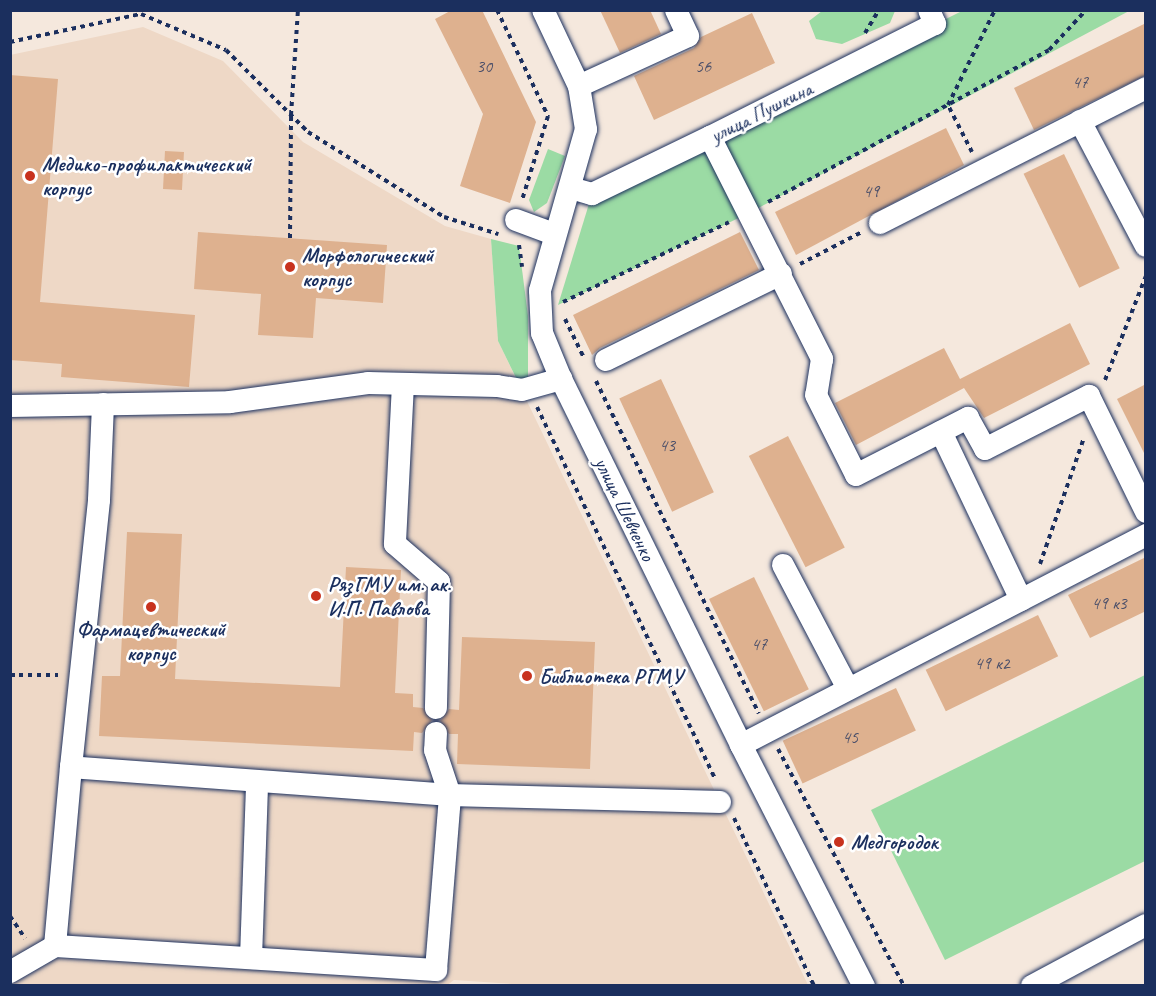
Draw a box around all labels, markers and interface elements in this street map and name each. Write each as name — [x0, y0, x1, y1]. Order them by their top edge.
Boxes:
house number: 30 — [476, 55, 492, 77]
house number: 56 — [695, 55, 711, 77]
house number: 47 — [1072, 71, 1088, 93]
street label: улица Пушкина — [705, 75, 817, 149]
place label: Медико-профилактический корпус — [42, 151, 251, 201]
marker: Медико-профилактический корпус — [23, 169, 37, 183]
house number: 49 — [863, 180, 879, 202]
place label: Морфологический корпус — [302, 242, 434, 292]
marker: Морфологический корпус — [283, 260, 297, 274]
house number: 43 — [659, 434, 675, 456]
street label: улица Шевченко — [589, 453, 661, 565]
place label: РязГМУ им. ак. И.П. Павлова — [328, 571, 446, 621]
marker: РязГМУ им. ак. И.П. Павлова — [309, 589, 323, 603]
house number: 49 к3 — [1091, 592, 1127, 614]
marker: Фармацевтический корпус — [144, 600, 158, 614]
place label: Фармацевтический корпус — [77, 616, 225, 666]
house number: 47 — [751, 633, 767, 655]
house number: 49 к2 — [974, 652, 1010, 674]
place label: Библиотека РГМУ — [539, 663, 683, 689]
marker: Библиотека РГМУ — [520, 669, 534, 683]
house number: 45 — [842, 726, 858, 748]
place label: Медгородок — [851, 829, 938, 855]
marker: Медгородок — [832, 835, 846, 849]

